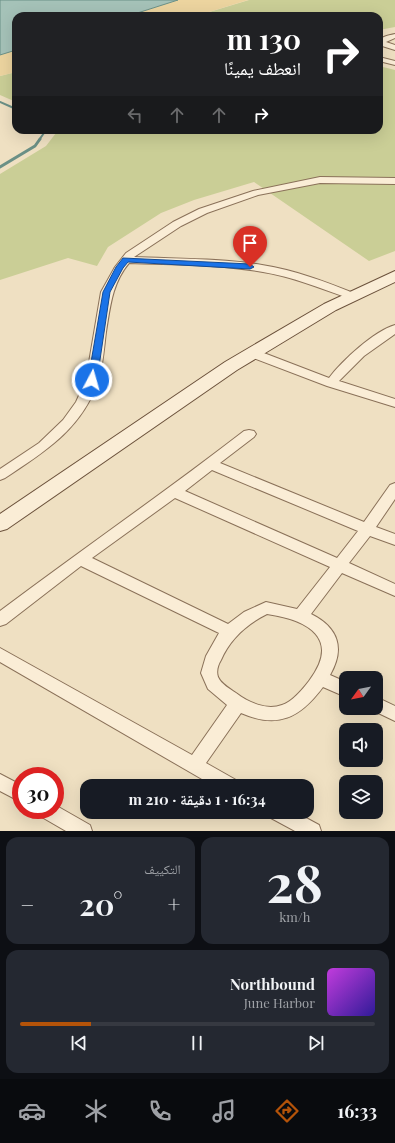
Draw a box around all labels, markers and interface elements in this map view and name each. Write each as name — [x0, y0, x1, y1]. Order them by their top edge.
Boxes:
text: 130 m — [227, 20, 301, 57]
icon: right — [315, 28, 367, 80]
text: انعطف يمينًا — [224, 56, 301, 80]
icon: left — [124, 104, 146, 126]
icon: ahead — [166, 104, 188, 126]
icon: ahead — [208, 104, 230, 126]
icon: right — [250, 104, 272, 126]
pin — [233, 226, 267, 267]
icon: arrive — [239, 232, 261, 254]
position arrow — [71, 359, 113, 401]
north arrow — [339, 671, 383, 715]
map controls — [339, 671, 383, 819]
button: sound — [339, 723, 383, 767]
speed limit sign: 30 — [12, 767, 64, 819]
button: layers — [339, 775, 383, 819]
text: 16:34 · 1 دقيقة · 210 m — [128, 789, 266, 809]
text: 28 — [267, 847, 323, 916]
text: التكييف — [144, 860, 181, 877]
text: 20° — [79, 884, 123, 924]
text: − — [20, 889, 34, 919]
text: + — [168, 889, 180, 919]
text: km/h — [279, 908, 310, 925]
text: Northbound — [230, 974, 315, 994]
text: June Harbor — [244, 994, 315, 1011]
icon: previous — [68, 1032, 90, 1054]
icon: pause — [186, 1032, 208, 1054]
icon: next — [305, 1032, 327, 1054]
icon: car — [18, 1097, 46, 1125]
icon: climate — [82, 1097, 110, 1125]
icon: phone — [146, 1097, 174, 1125]
icon: music — [210, 1097, 238, 1125]
icon: directions — [273, 1097, 301, 1125]
text: 16:33 — [337, 1099, 377, 1123]

